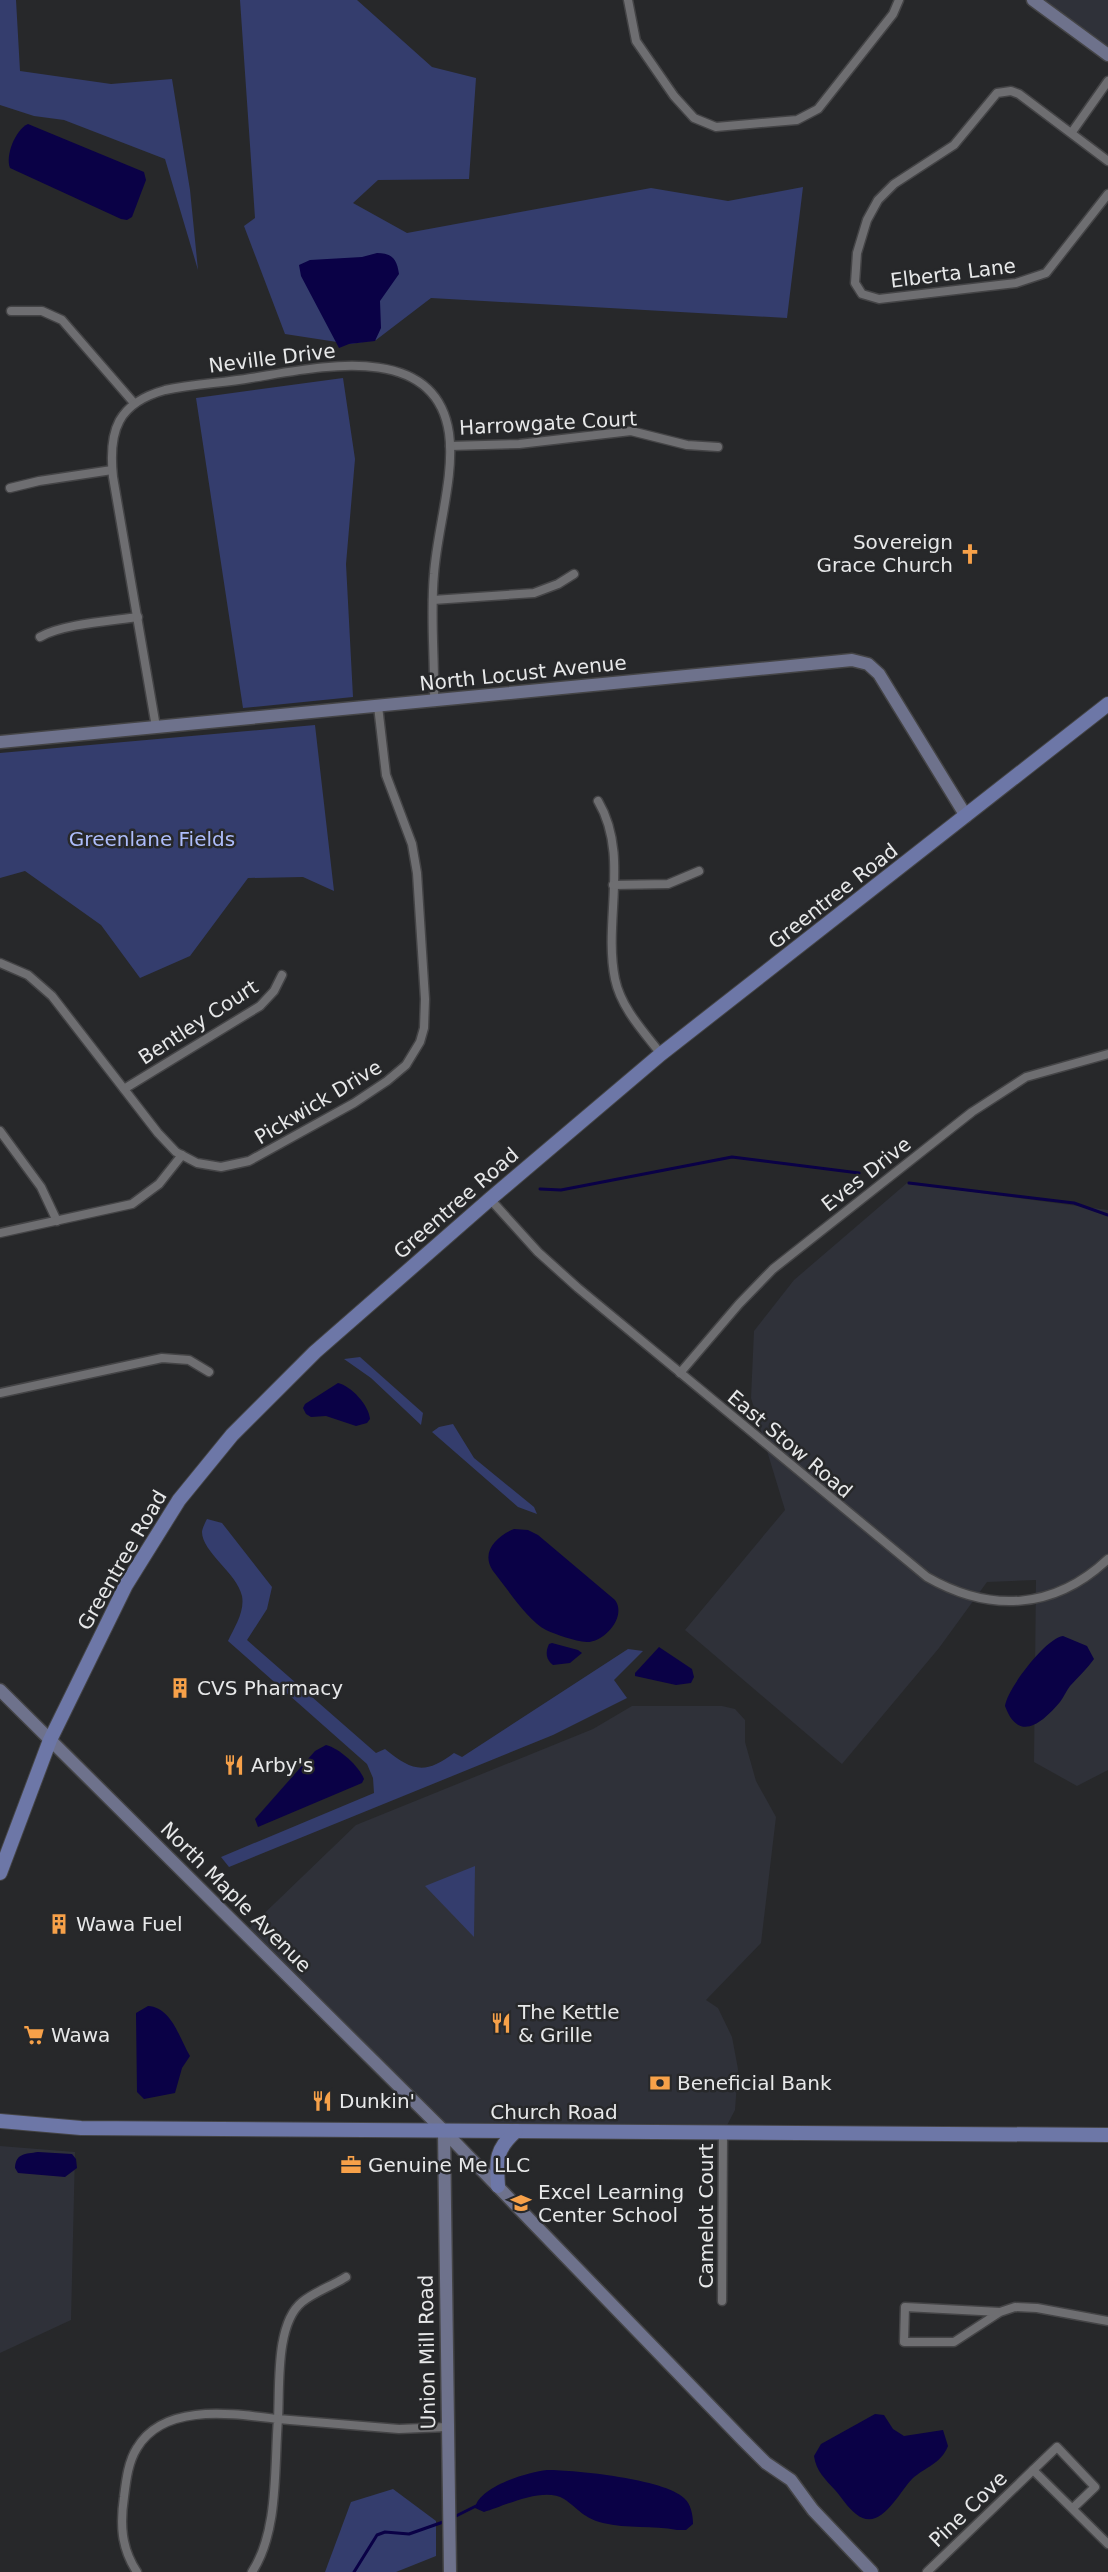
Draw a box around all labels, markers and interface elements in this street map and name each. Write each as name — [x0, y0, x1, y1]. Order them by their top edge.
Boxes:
street label: Elberta Lane — [889, 253, 1017, 293]
street label: Neville Drive — [207, 338, 337, 378]
street label: Harrowgate Court — [459, 406, 638, 440]
place label: Sovereign Grace Church — [817, 530, 953, 577]
church icon: Sovereign Grace Church — [958, 542, 982, 566]
street label: North Locust Avenue — [418, 650, 628, 696]
park label: Greenlane Fields — [69, 827, 235, 851]
street label: Greentree Road — [764, 838, 902, 954]
street label: Bentley Court — [134, 974, 262, 1070]
street label: Pickwick Drive — [250, 1055, 386, 1149]
street label: Eves Drive — [817, 1132, 915, 1216]
street label: Greentree Road — [389, 1142, 523, 1264]
street label: East Stow Road — [723, 1385, 857, 1503]
street label: Greentree Road — [72, 1486, 172, 1634]
building icon: CVS Pharmacy — [168, 1676, 192, 1700]
place label: CVS Pharmacy — [197, 1676, 343, 1700]
restaurant icon: Arby's — [222, 1753, 246, 1777]
place label: Arby's — [251, 1753, 313, 1777]
street label: North Maple Avenue — [156, 1817, 316, 1977]
building icon: Wawa Fuel — [47, 1912, 71, 1936]
place label: Wawa Fuel — [76, 1912, 183, 1936]
place label: The Kettle & Grille — [517, 2000, 620, 2047]
restaurant icon: The Kettle & Grille — [489, 2011, 513, 2035]
supermarket icon: Wawa — [22, 2023, 46, 2047]
place label: Wawa — [51, 2023, 110, 2047]
bank icon: Beneficial Bank — [648, 2071, 672, 2095]
place label: Beneficial Bank — [677, 2071, 832, 2095]
restaurant icon: Dunkin' — [310, 2089, 334, 2113]
place label: Dunkin' — [339, 2089, 415, 2113]
street label: Church Road — [490, 2100, 618, 2124]
street label: Camelot Court — [694, 2143, 718, 2288]
office icon: Genuine Me LLC — [339, 2153, 363, 2177]
place label: Genuine Me LLC — [368, 2153, 530, 2177]
place label: Excel Learning Center School — [538, 2180, 684, 2227]
school or university icon: Excel Learning Center School — [509, 2191, 533, 2215]
street label: Union Mill Road — [414, 2274, 440, 2430]
street label: Pine Cove — [924, 2466, 1012, 2552]

